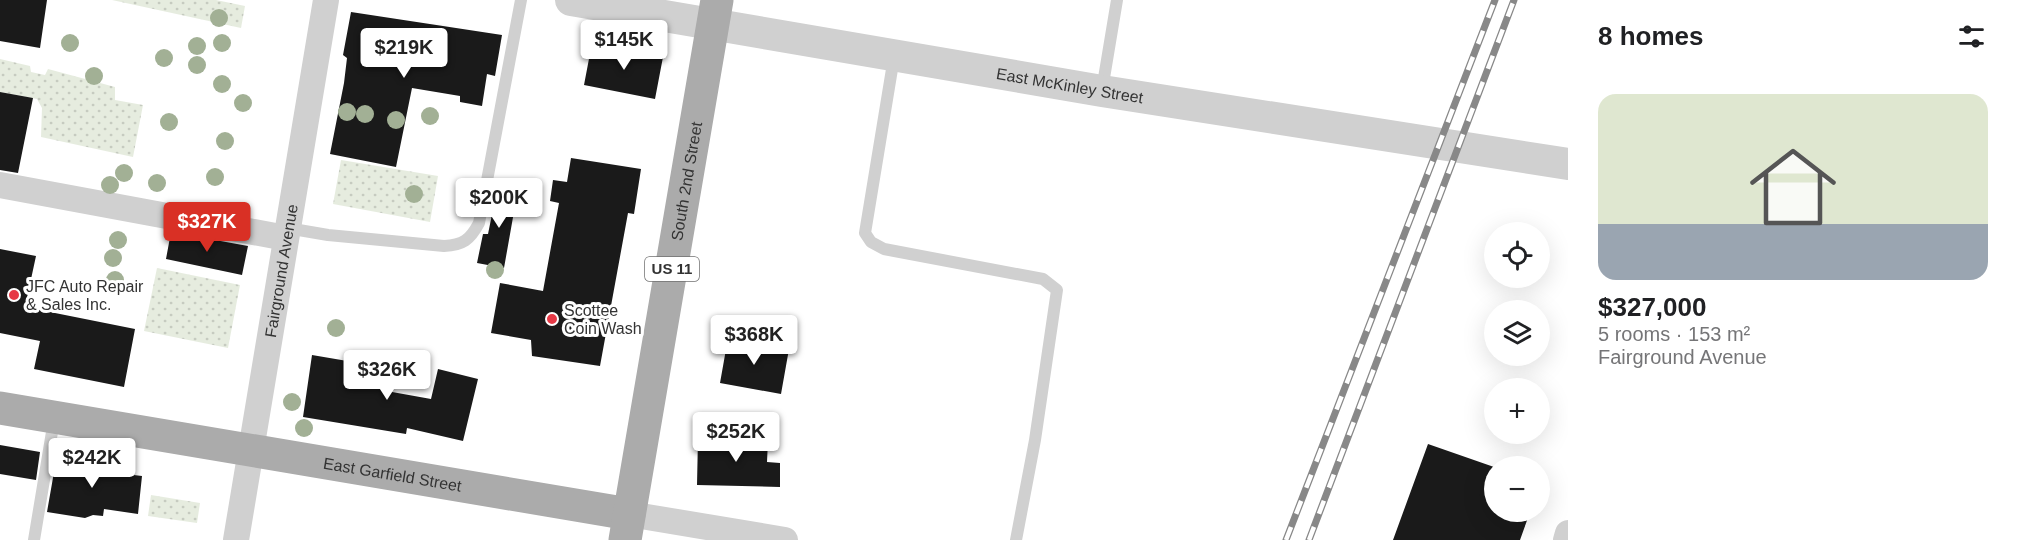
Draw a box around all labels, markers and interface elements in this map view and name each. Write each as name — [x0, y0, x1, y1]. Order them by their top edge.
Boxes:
pin: $145K — [582, 20, 666, 71]
icon: filters — [1955, 20, 1988, 53]
text: 8 homes — [1598, 21, 1704, 51]
pin: $219K — [362, 28, 446, 79]
text: $145K — [595, 28, 653, 50]
text: $219K — [375, 36, 433, 58]
street label: East McKinley Street — [995, 65, 1145, 106]
street label: South 2nd Street — [668, 120, 705, 242]
icon: home — [1739, 133, 1847, 241]
pin: $200K — [457, 178, 541, 229]
text: $200K — [470, 186, 528, 208]
pin: $327K — [165, 202, 249, 253]
street label: Fairground Avenue — [262, 203, 301, 339]
text: $327K — [178, 210, 236, 232]
map controls — [1484, 222, 1550, 522]
button: locate — [1484, 222, 1550, 288]
road number: US 11 — [645, 257, 699, 281]
place label: JFC Auto Repair & Sales Inc. — [26, 278, 144, 313]
marker: JFC Auto Repair & Sales Inc. — [7, 288, 21, 302]
text: $327,000 — [1598, 292, 1706, 322]
button: layers — [1484, 300, 1550, 366]
place label: Scottee Coin Wash — [564, 302, 642, 337]
marker: Scottee Coin Wash — [545, 312, 559, 326]
pin: $368K — [712, 315, 796, 366]
text: $368K — [725, 323, 783, 345]
text: 5 rooms · 153 m² — [1598, 323, 1750, 345]
text: Fairground Avenue — [1598, 346, 1767, 368]
pin: $326K — [345, 350, 429, 401]
text: $326K — [358, 358, 416, 380]
button: + — [1484, 378, 1550, 444]
pin: $252K — [694, 412, 778, 463]
text: $252K — [707, 420, 765, 442]
pin: $242K — [50, 438, 134, 489]
text: $242K — [63, 446, 121, 468]
street label: East Garfield Street — [322, 455, 463, 495]
button: − — [1484, 456, 1550, 522]

